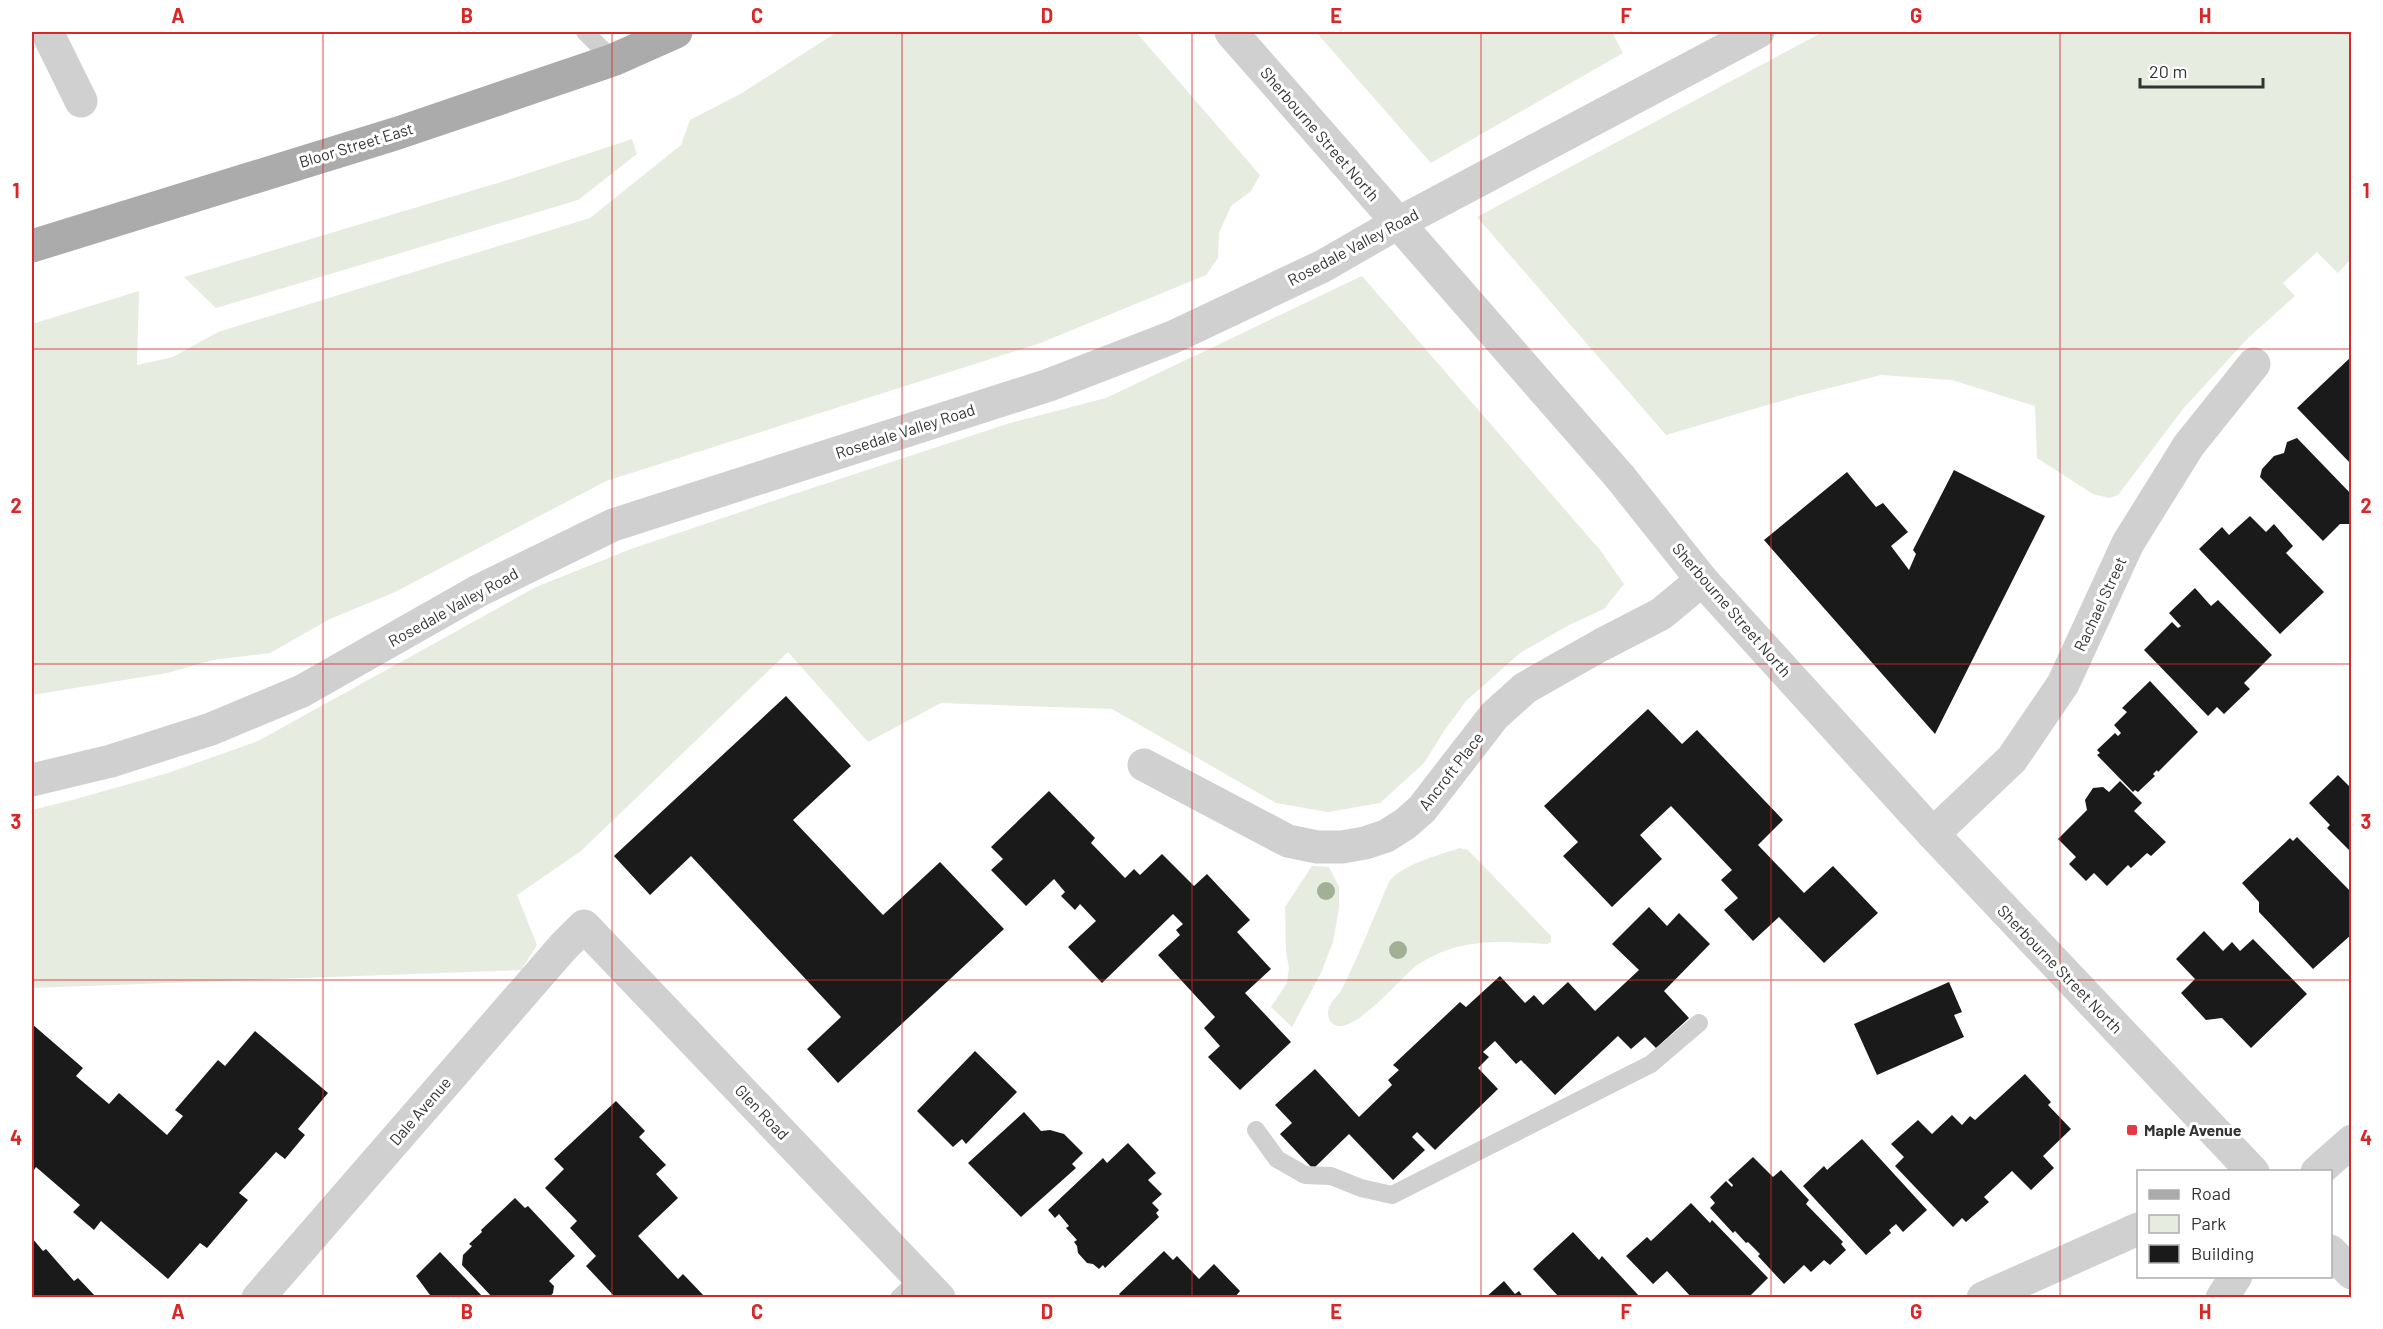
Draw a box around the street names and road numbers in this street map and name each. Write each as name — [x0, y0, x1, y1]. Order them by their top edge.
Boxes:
street label: Sherbourne Street North — [1257, 63, 1384, 204]
street label: Bloor Street East — [296, 118, 415, 171]
street label: Rosedale Valley Road — [1284, 204, 1421, 289]
street label: Rosedale Valley Road — [833, 399, 977, 462]
street label: Sherbourne Street North — [1669, 539, 1796, 680]
street label: Rachael Street — [2069, 553, 2130, 654]
street label: Rosedale Valley Road — [385, 563, 521, 650]
street label: Ancroft Place — [1414, 728, 1487, 813]
street label: Sherbourne Street North — [1994, 901, 2127, 1037]
street label: Dale Avenue — [385, 1073, 454, 1149]
street label: Glen Road — [731, 1080, 793, 1143]

